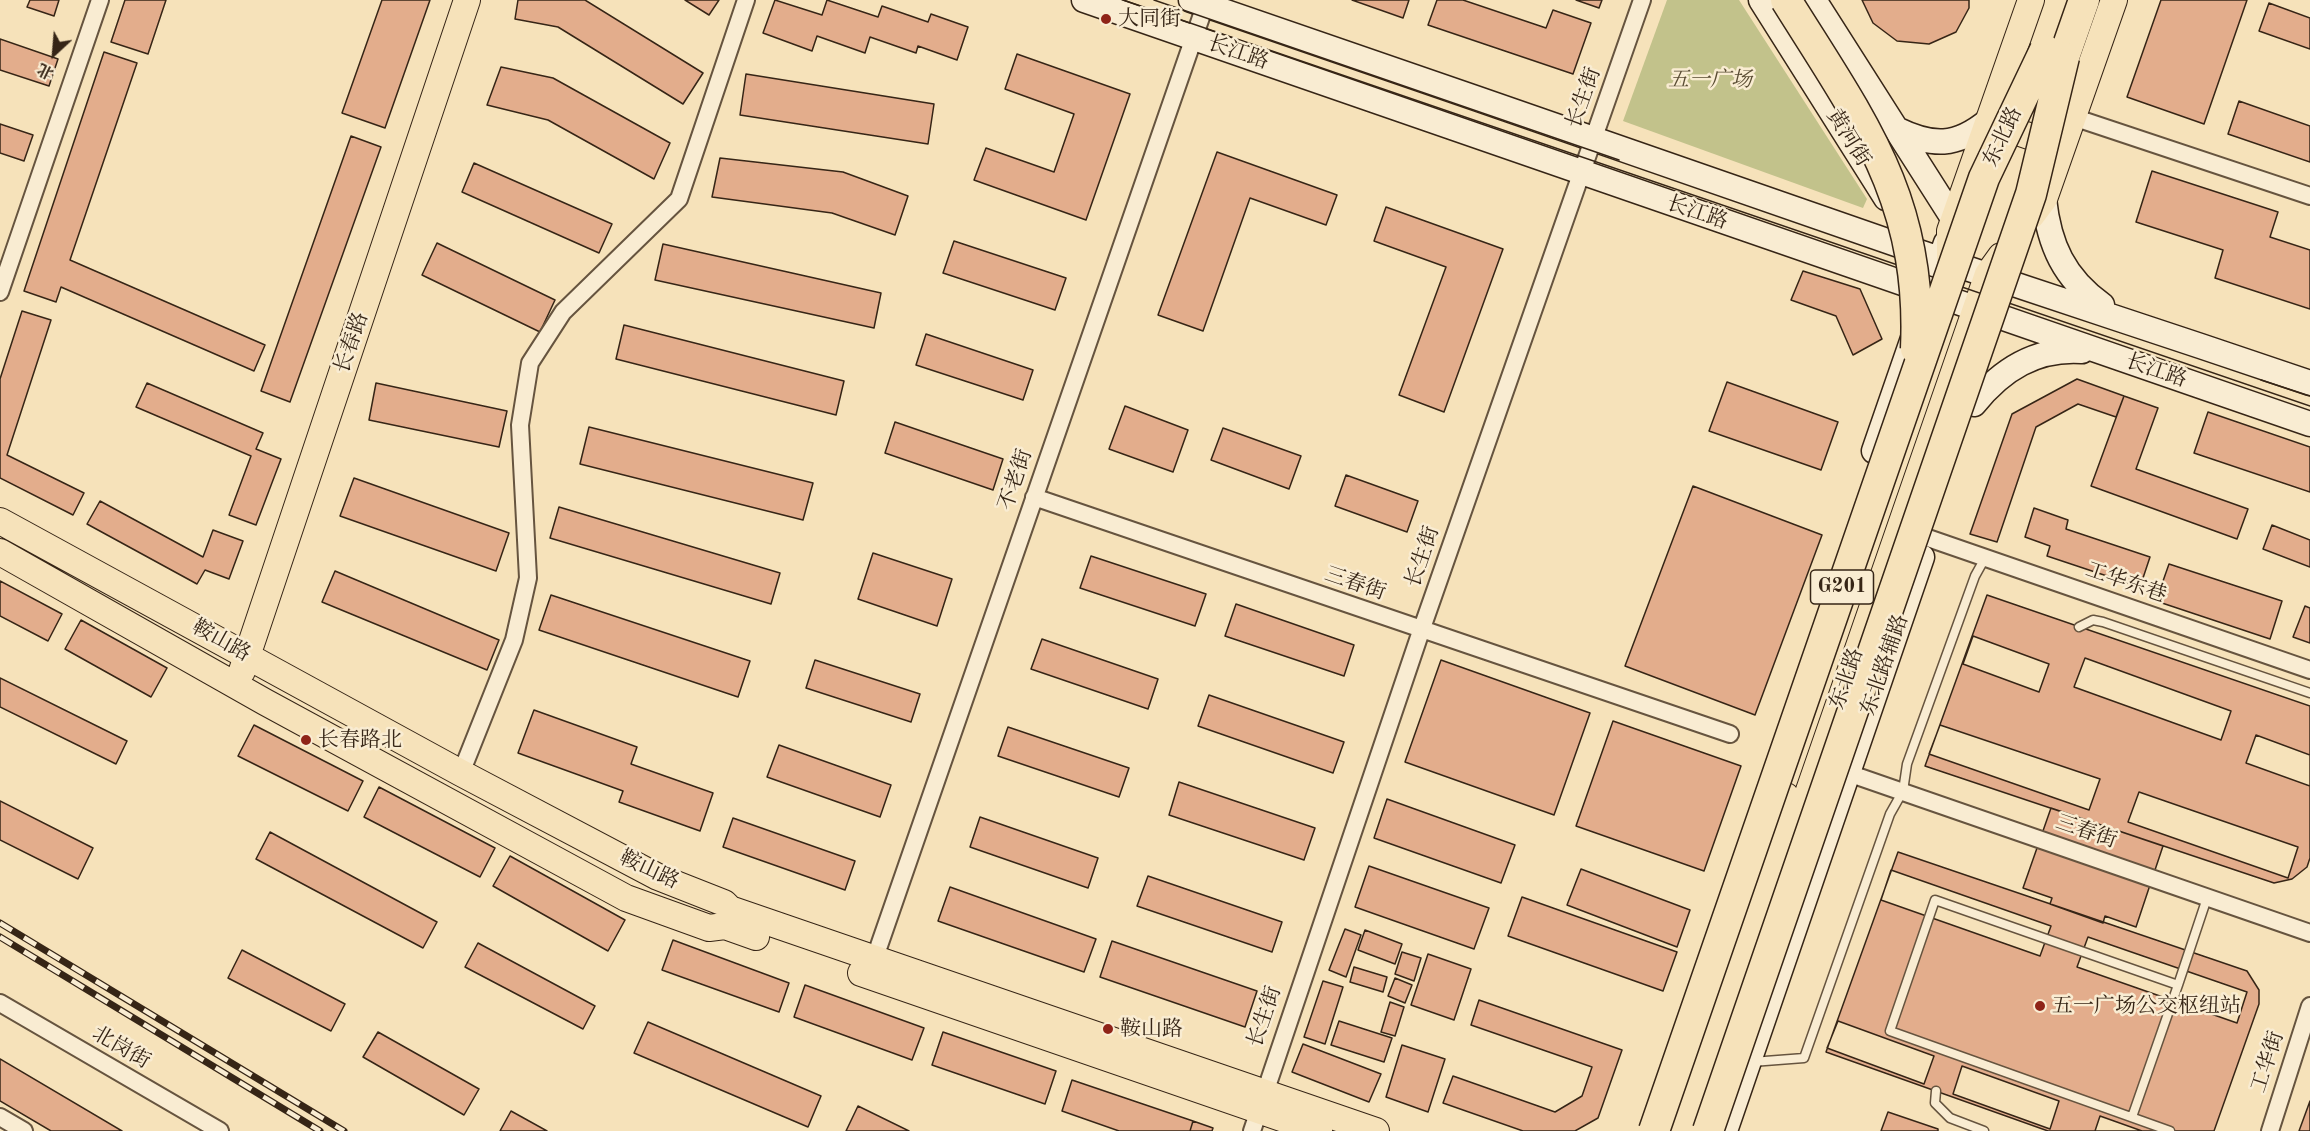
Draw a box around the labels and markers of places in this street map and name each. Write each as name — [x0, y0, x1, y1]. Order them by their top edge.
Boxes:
place label: 大同街 — [1118, 6, 1181, 32]
marker: 大同街 — [1099, 12, 1113, 26]
place label: 长春路北 — [318, 727, 402, 753]
marker: 长春路北 — [299, 733, 313, 747]
place label: 五一广场公交枢纽站 — [2052, 993, 2241, 1019]
marker: 五一广场公交枢纽站 — [2033, 999, 2047, 1013]
place label: 鞍山路 — [1120, 1016, 1183, 1042]
marker: 鞍山路 — [1101, 1022, 1115, 1036]

